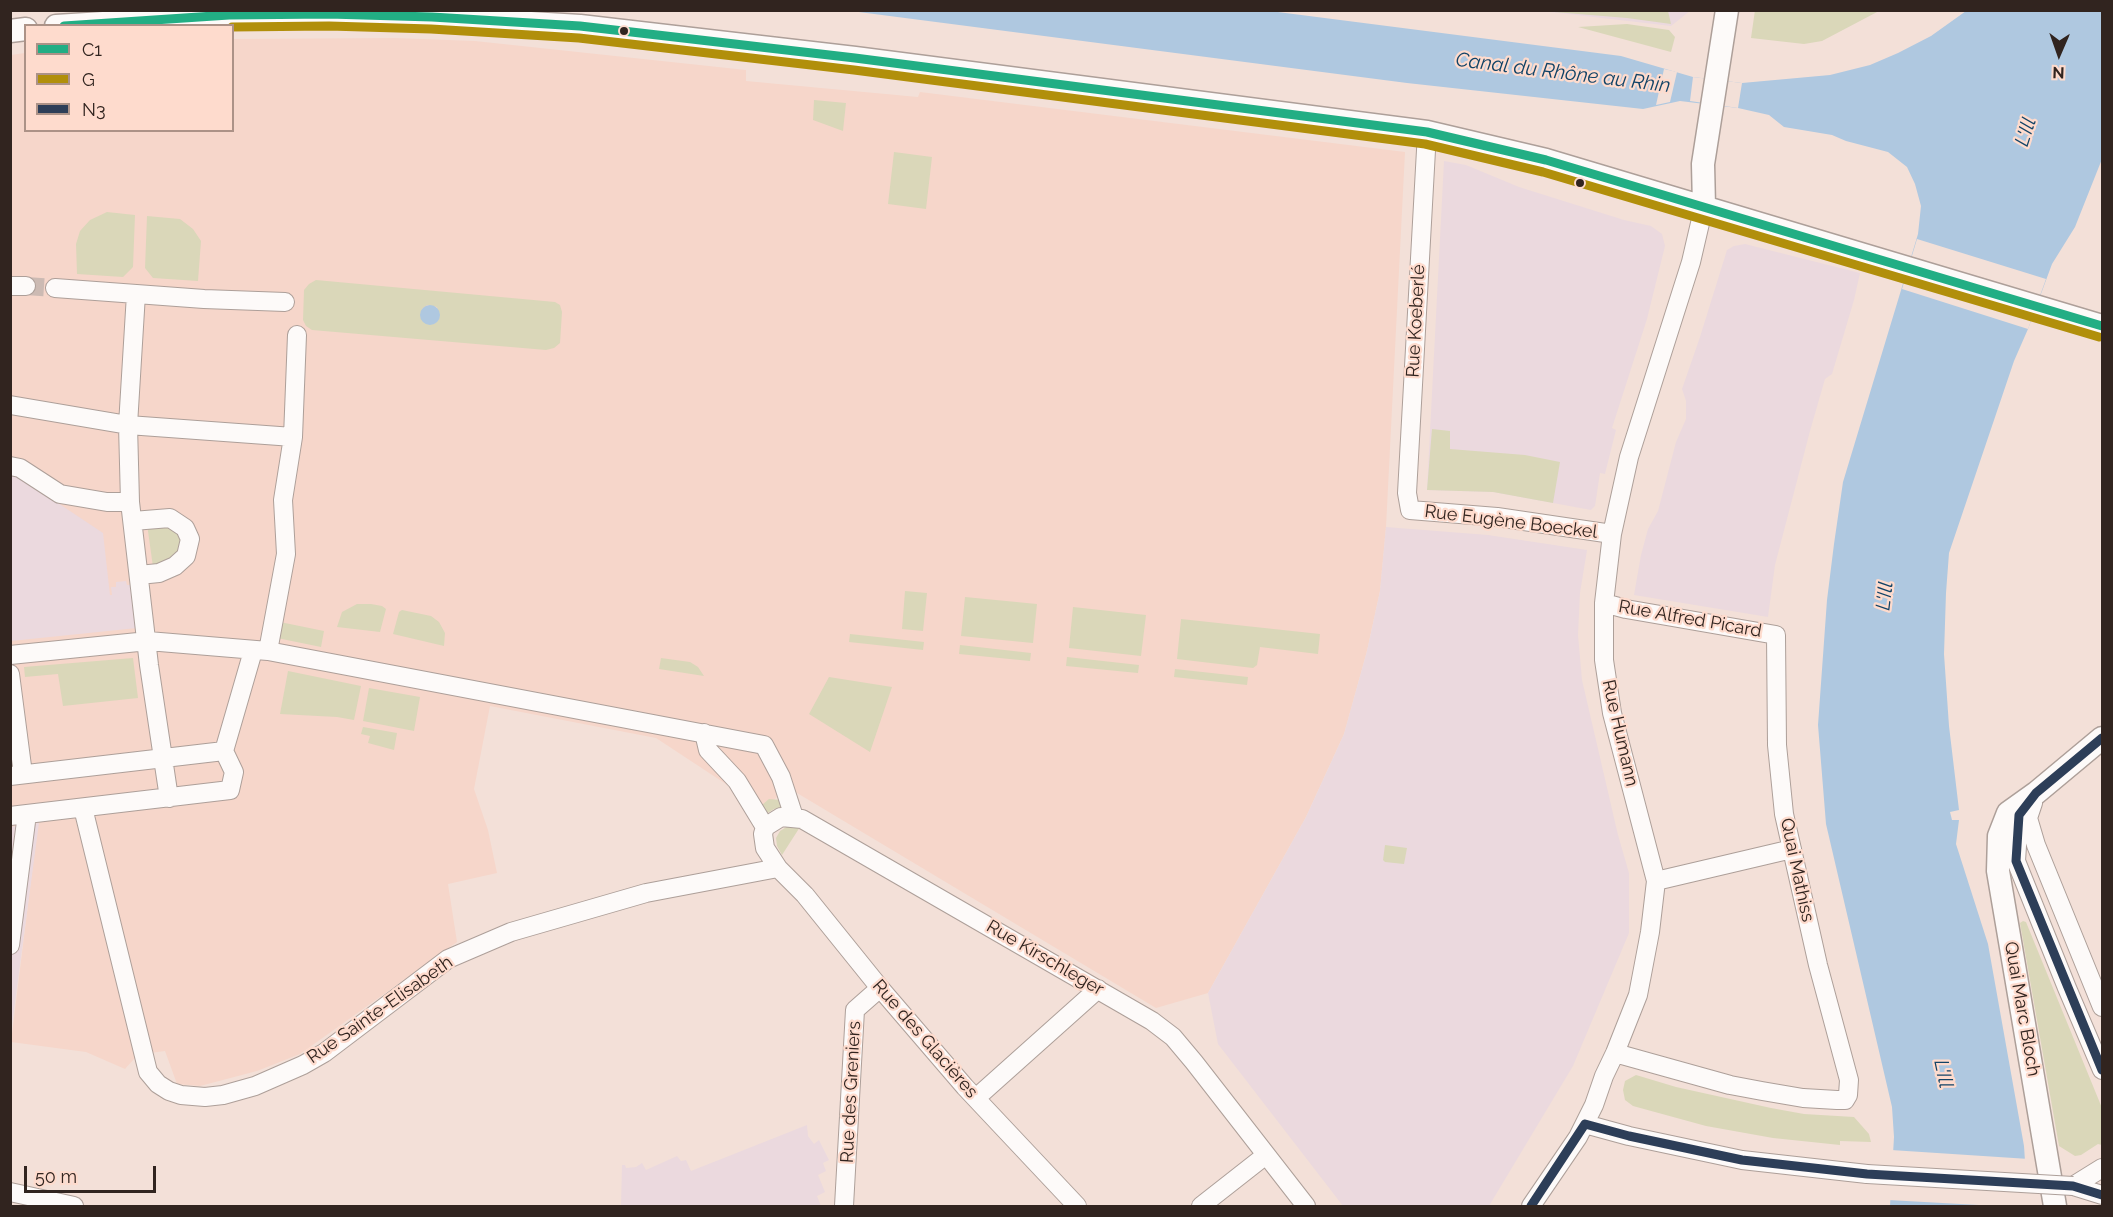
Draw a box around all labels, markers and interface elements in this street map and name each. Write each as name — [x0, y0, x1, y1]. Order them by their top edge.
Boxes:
legend — [24, 24, 234, 132]
north arrow — [2029, 24, 2089, 84]
unlabelled marker — [618, 25, 630, 37]
text: C1 — [82, 39, 102, 60]
water label: Canal du Rhône au Rhin — [1454, 48, 1672, 98]
text: N — [2052, 63, 2065, 82]
text: G — [82, 69, 95, 90]
text: N3 — [82, 99, 106, 120]
water label: L'Ill — [2010, 115, 2042, 149]
unlabelled marker — [1574, 177, 1586, 189]
street label: Rue Koeberlé — [1402, 264, 1430, 378]
street label: Rue Eugène Boeckel — [1423, 501, 1599, 543]
water label: L'Ill — [1871, 580, 1899, 612]
street label: Rue Alfred Picard — [1617, 596, 1763, 642]
street label: Rue Humann — [1597, 678, 1643, 788]
street label: Quai Mathiss — [1775, 816, 1819, 924]
street label: Rue Kirschleger — [983, 916, 1107, 1000]
street label: Quai Marc Bloch — [2000, 940, 2044, 1078]
street label: Rue Sainte-Elisabeth — [303, 952, 457, 1068]
street label: Rue des Glacières — [868, 975, 982, 1103]
street label: Rue des Greniers — [836, 1021, 866, 1163]
water label: L'Ill — [1928, 1058, 1958, 1090]
scale bar — [27, 1154, 159, 1192]
text: 50 m — [35, 1166, 77, 1187]

